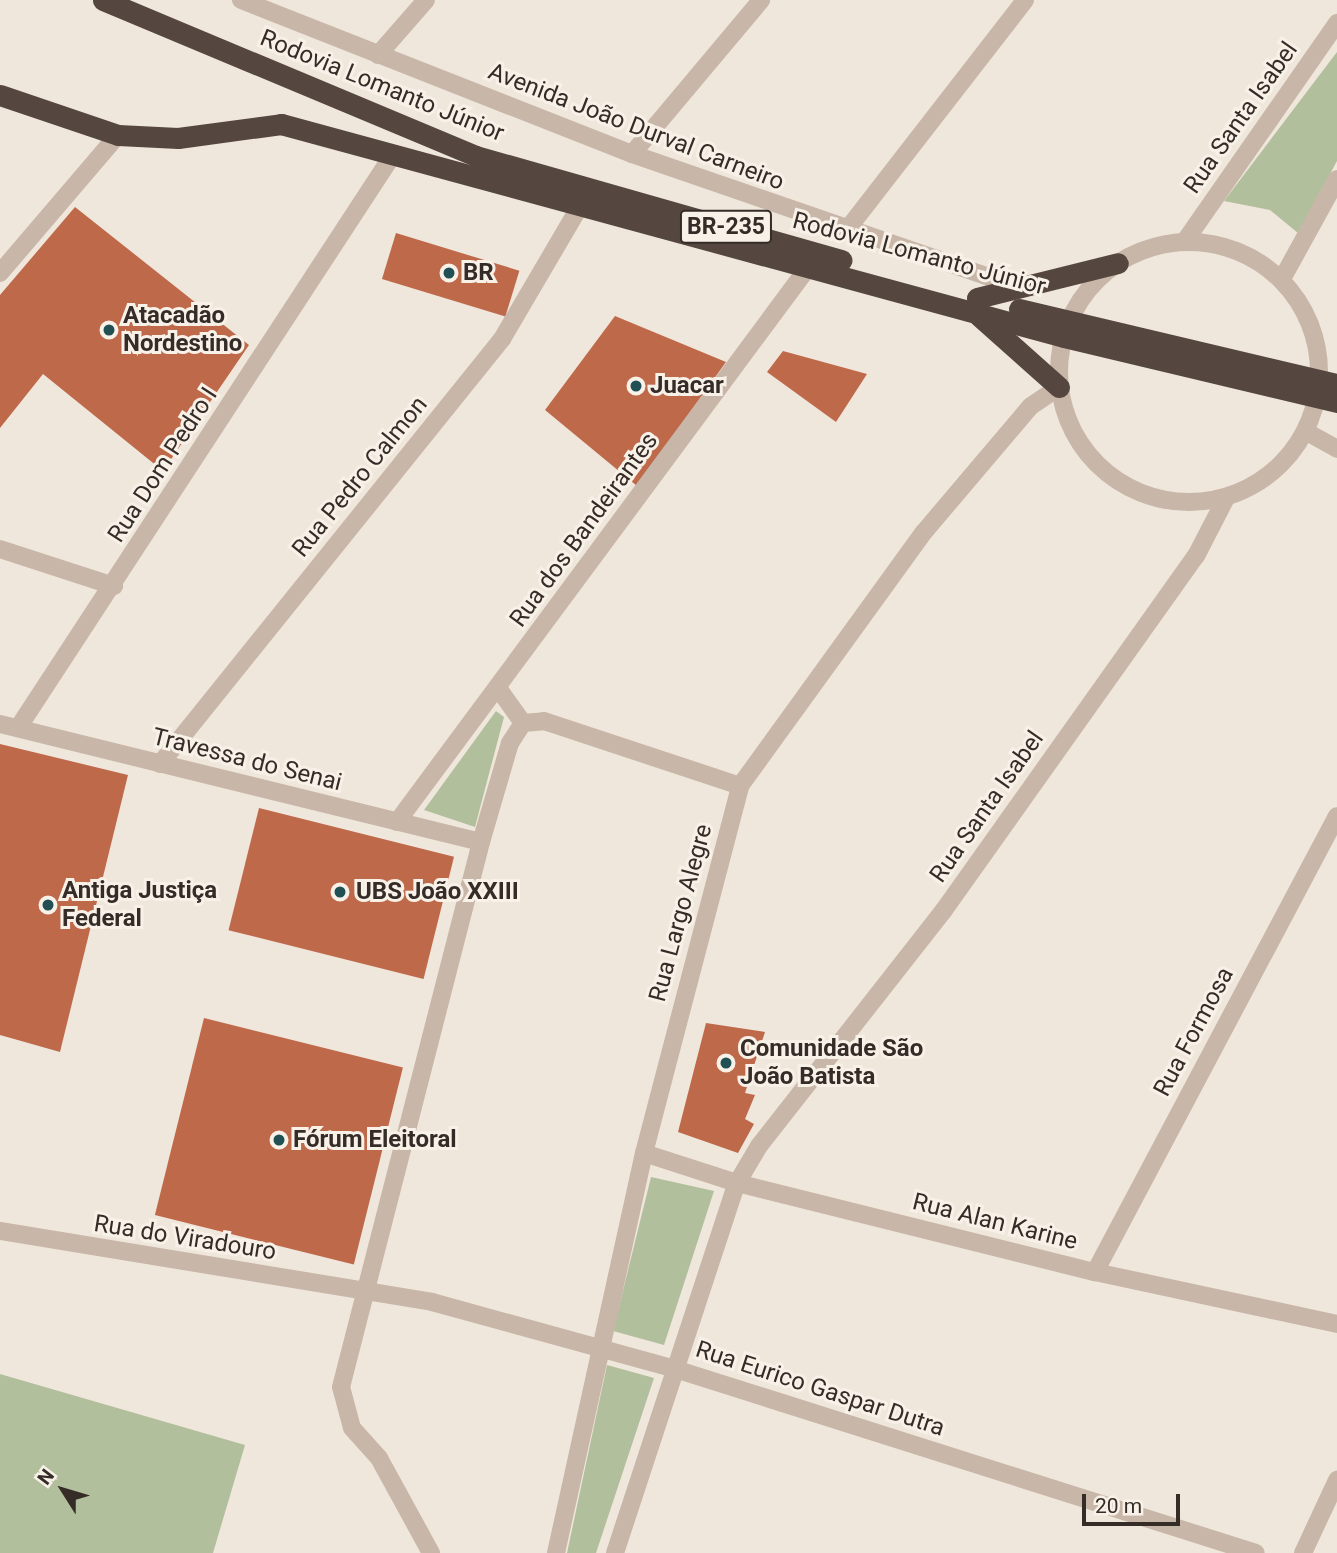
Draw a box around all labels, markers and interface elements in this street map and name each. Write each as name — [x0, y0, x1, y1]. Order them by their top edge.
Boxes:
street label: Rodovia Lomanto Júnior — [256, 24, 508, 148]
street label: Rua Santa Isabel — [1178, 37, 1304, 199]
street label: Avenida João Durval Carneiro — [484, 57, 788, 197]
street label: Rodovia Lomanto Júnior — [789, 206, 1049, 302]
road number: BR-235 — [679, 208, 773, 246]
place label: BR — [463, 259, 494, 287]
marker: BR — [441, 265, 457, 281]
place label: Atacadão Nordestino — [123, 302, 242, 358]
marker: Atacadão Nordestino — [101, 322, 117, 338]
place label: Juacar — [650, 372, 724, 400]
marker: Juacar — [628, 378, 644, 394]
street label: Rua Dom Pedro I — [102, 382, 224, 548]
street label: Rua Pedro Calmon — [286, 391, 434, 563]
street label: Rua dos Bandeirantes — [504, 427, 664, 633]
street label: Travessa do Senai — [149, 723, 345, 797]
street label: Rua Santa Isabel — [924, 726, 1050, 888]
street label: Rua Largo Alegre — [643, 821, 719, 1005]
place label: Antiga Justiça Federal — [62, 877, 217, 933]
place label: UBS João XXIII — [356, 878, 519, 906]
marker: UBS João XXIII — [330, 882, 350, 902]
marker: Antiga Justiça Federal — [40, 897, 56, 913]
street label: Rua Formosa — [1148, 963, 1240, 1101]
place label: Comunidade São João Batista — [740, 1035, 923, 1091]
marker: Comunidade São João Batista — [718, 1055, 734, 1071]
place label: Fórum Eleitoral — [293, 1126, 457, 1154]
marker: Fórum Eleitoral — [271, 1132, 287, 1148]
street label: Rua Alan Karine — [910, 1188, 1080, 1256]
street label: Rua do Viradouro — [92, 1209, 278, 1267]
street label: Rua Eurico Gaspar Dutra — [692, 1335, 948, 1443]
north arrow — [28, 1455, 98, 1525]
text: N — [33, 1465, 59, 1489]
scale bar — [1085, 1480, 1183, 1524]
text: 20 m — [1095, 1494, 1142, 1518]

